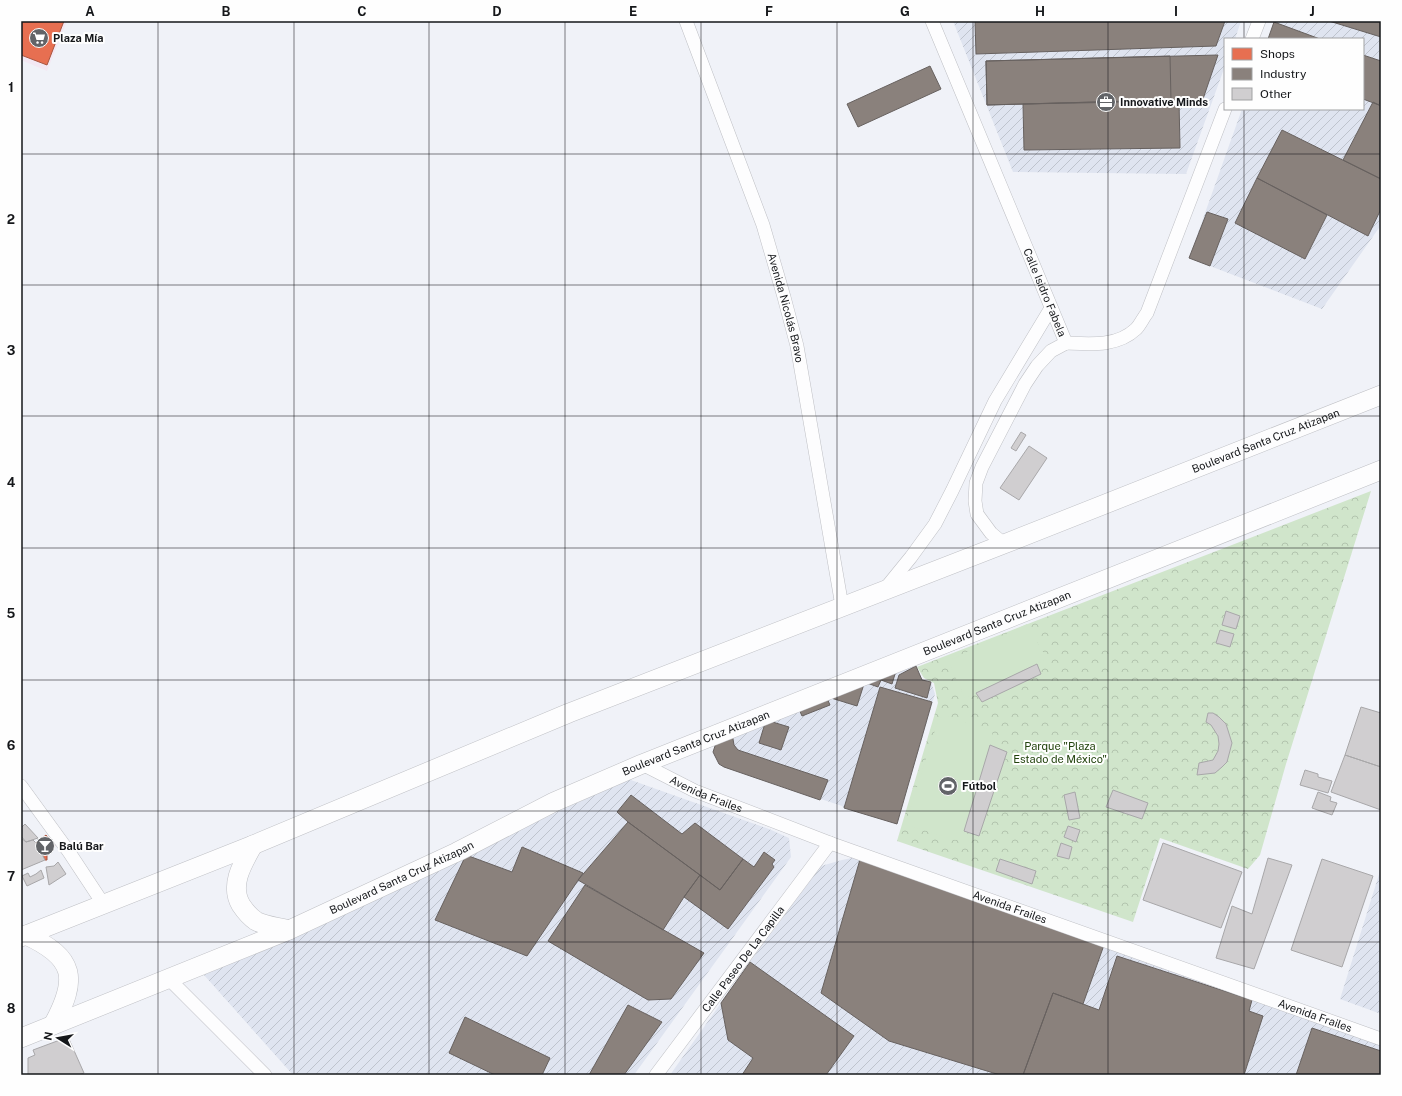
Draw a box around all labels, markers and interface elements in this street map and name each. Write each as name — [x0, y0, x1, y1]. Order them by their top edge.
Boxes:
text: A — [85, 4, 95, 19]
text: B — [222, 4, 231, 19]
text: C — [357, 4, 367, 19]
text: D — [492, 4, 502, 19]
text: E — [629, 4, 637, 19]
text: F — [765, 4, 773, 19]
text: G — [900, 4, 910, 19]
text: H — [1035, 4, 1045, 19]
text: I — [1174, 4, 1178, 19]
text: J — [1309, 4, 1315, 19]
supermarket icon: Plaza Mía — [28, 27, 50, 49]
place label: Plaza Mía — [53, 32, 103, 44]
legend — [1224, 38, 1364, 110]
text: Shops — [1260, 47, 1295, 61]
text: Industry — [1260, 67, 1307, 81]
text: 1 — [8, 80, 14, 95]
text: Other — [1260, 87, 1292, 101]
office icon: Innovative Minds — [1095, 91, 1117, 113]
place label: Innovative Minds — [1120, 96, 1208, 108]
text: 2 — [7, 212, 15, 227]
street label: Calle Isidro Fabela — [1021, 246, 1069, 338]
street label: Avenida Nicolás Bravo — [765, 252, 806, 364]
text: 3 — [7, 343, 16, 358]
street label: Boulevard Santa Cruz Atizapan — [1190, 406, 1341, 475]
text: 4 — [7, 475, 16, 490]
street label: Boulevard Santa Cruz Atizapan — [921, 588, 1072, 658]
text: 5 — [7, 606, 16, 621]
street label: Boulevard Santa Cruz Atizapan — [620, 708, 771, 778]
text: 6 — [7, 738, 16, 753]
park label: Parque "Plaza Estado de México" — [1013, 740, 1107, 765]
street label: Avenida Frailes — [668, 773, 745, 815]
sports icon: Fútbol — [937, 775, 959, 797]
place label: Fútbol — [962, 780, 997, 792]
bar icon: Balú Bar — [34, 835, 56, 857]
street label: Boulevard Santa Cruz Atizapan — [327, 839, 475, 916]
place label: Balú Bar — [59, 840, 104, 852]
text: 7 — [7, 869, 15, 884]
street label: Avenida Frailes — [971, 888, 1049, 926]
street label: Calle Paseo De La Capilla — [699, 904, 787, 1014]
street label: Avenida Frailes — [1276, 997, 1354, 1034]
text: 8 — [7, 1001, 16, 1016]
north arrow — [38, 1018, 78, 1058]
text: N — [41, 1031, 55, 1041]

